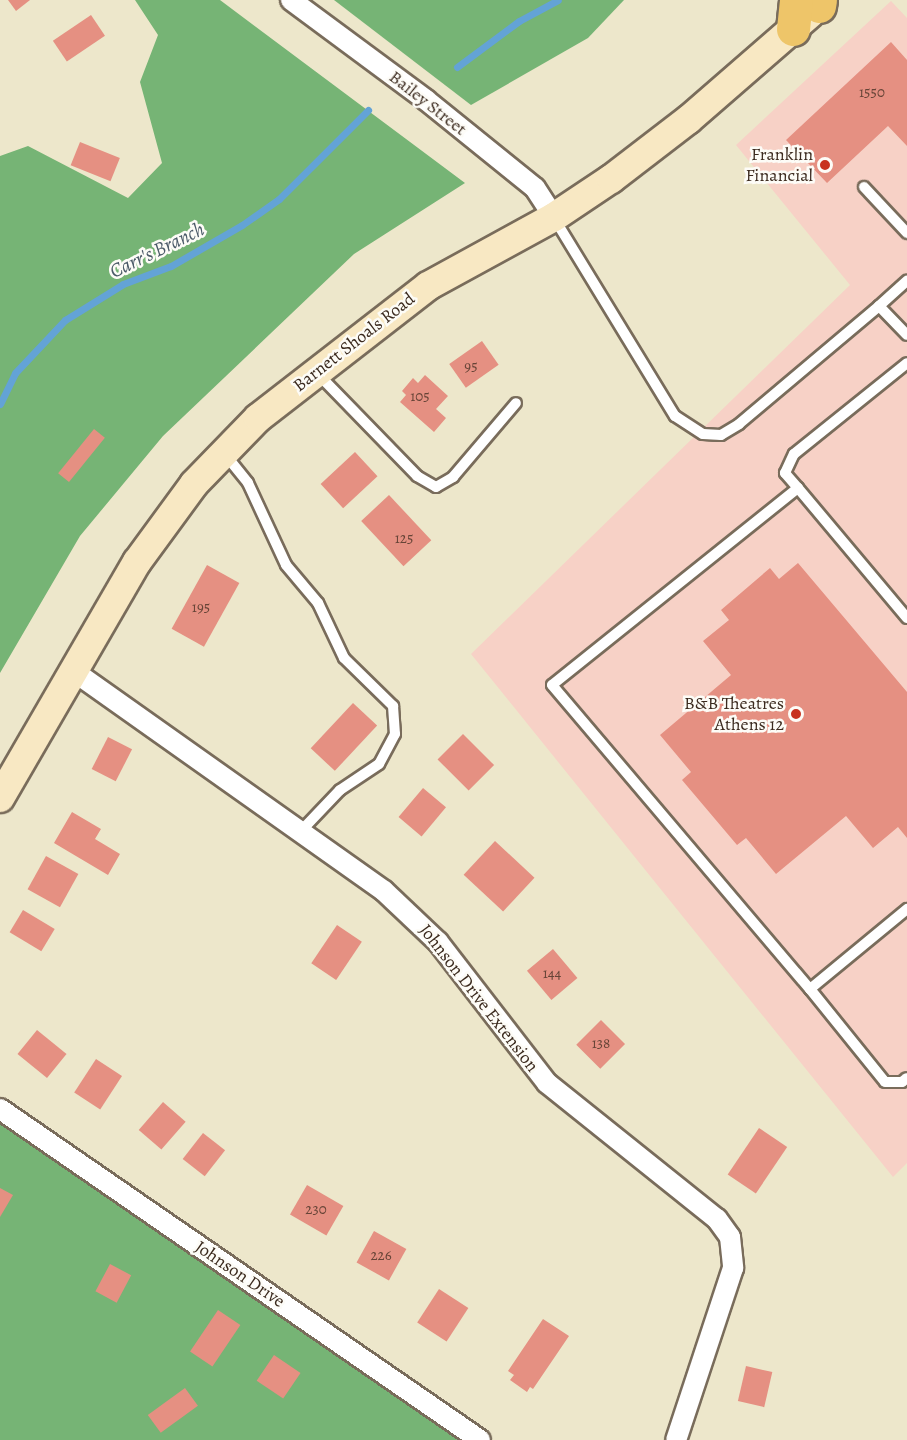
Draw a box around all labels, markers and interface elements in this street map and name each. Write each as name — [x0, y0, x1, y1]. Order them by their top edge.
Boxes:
street label: Bailey Street — [385, 66, 471, 140]
house number: 1550 — [859, 84, 885, 102]
place label: Franklin Financial — [745, 144, 813, 186]
marker: Franklin Financial — [818, 158, 832, 172]
water label: Carr's Branch — [106, 217, 208, 283]
street label: Barnett Shoals Road — [289, 288, 419, 396]
house number: 95 — [464, 358, 478, 376]
house number: 105 — [410, 388, 430, 406]
house number: 125 — [395, 530, 413, 548]
house number: 195 — [192, 599, 210, 617]
place label: B&B Theatres Athens 12 — [684, 693, 784, 736]
marker: B&B Theatres Athens 12 — [789, 707, 803, 721]
street label: Johnson Drive Extension — [415, 920, 543, 1076]
house number: 144 — [543, 965, 561, 983]
house number: 138 — [592, 1035, 610, 1053]
house number: 230 — [305, 1201, 327, 1219]
street label: Johnson Drive — [191, 1236, 289, 1312]
house number: 226 — [370, 1247, 392, 1265]

